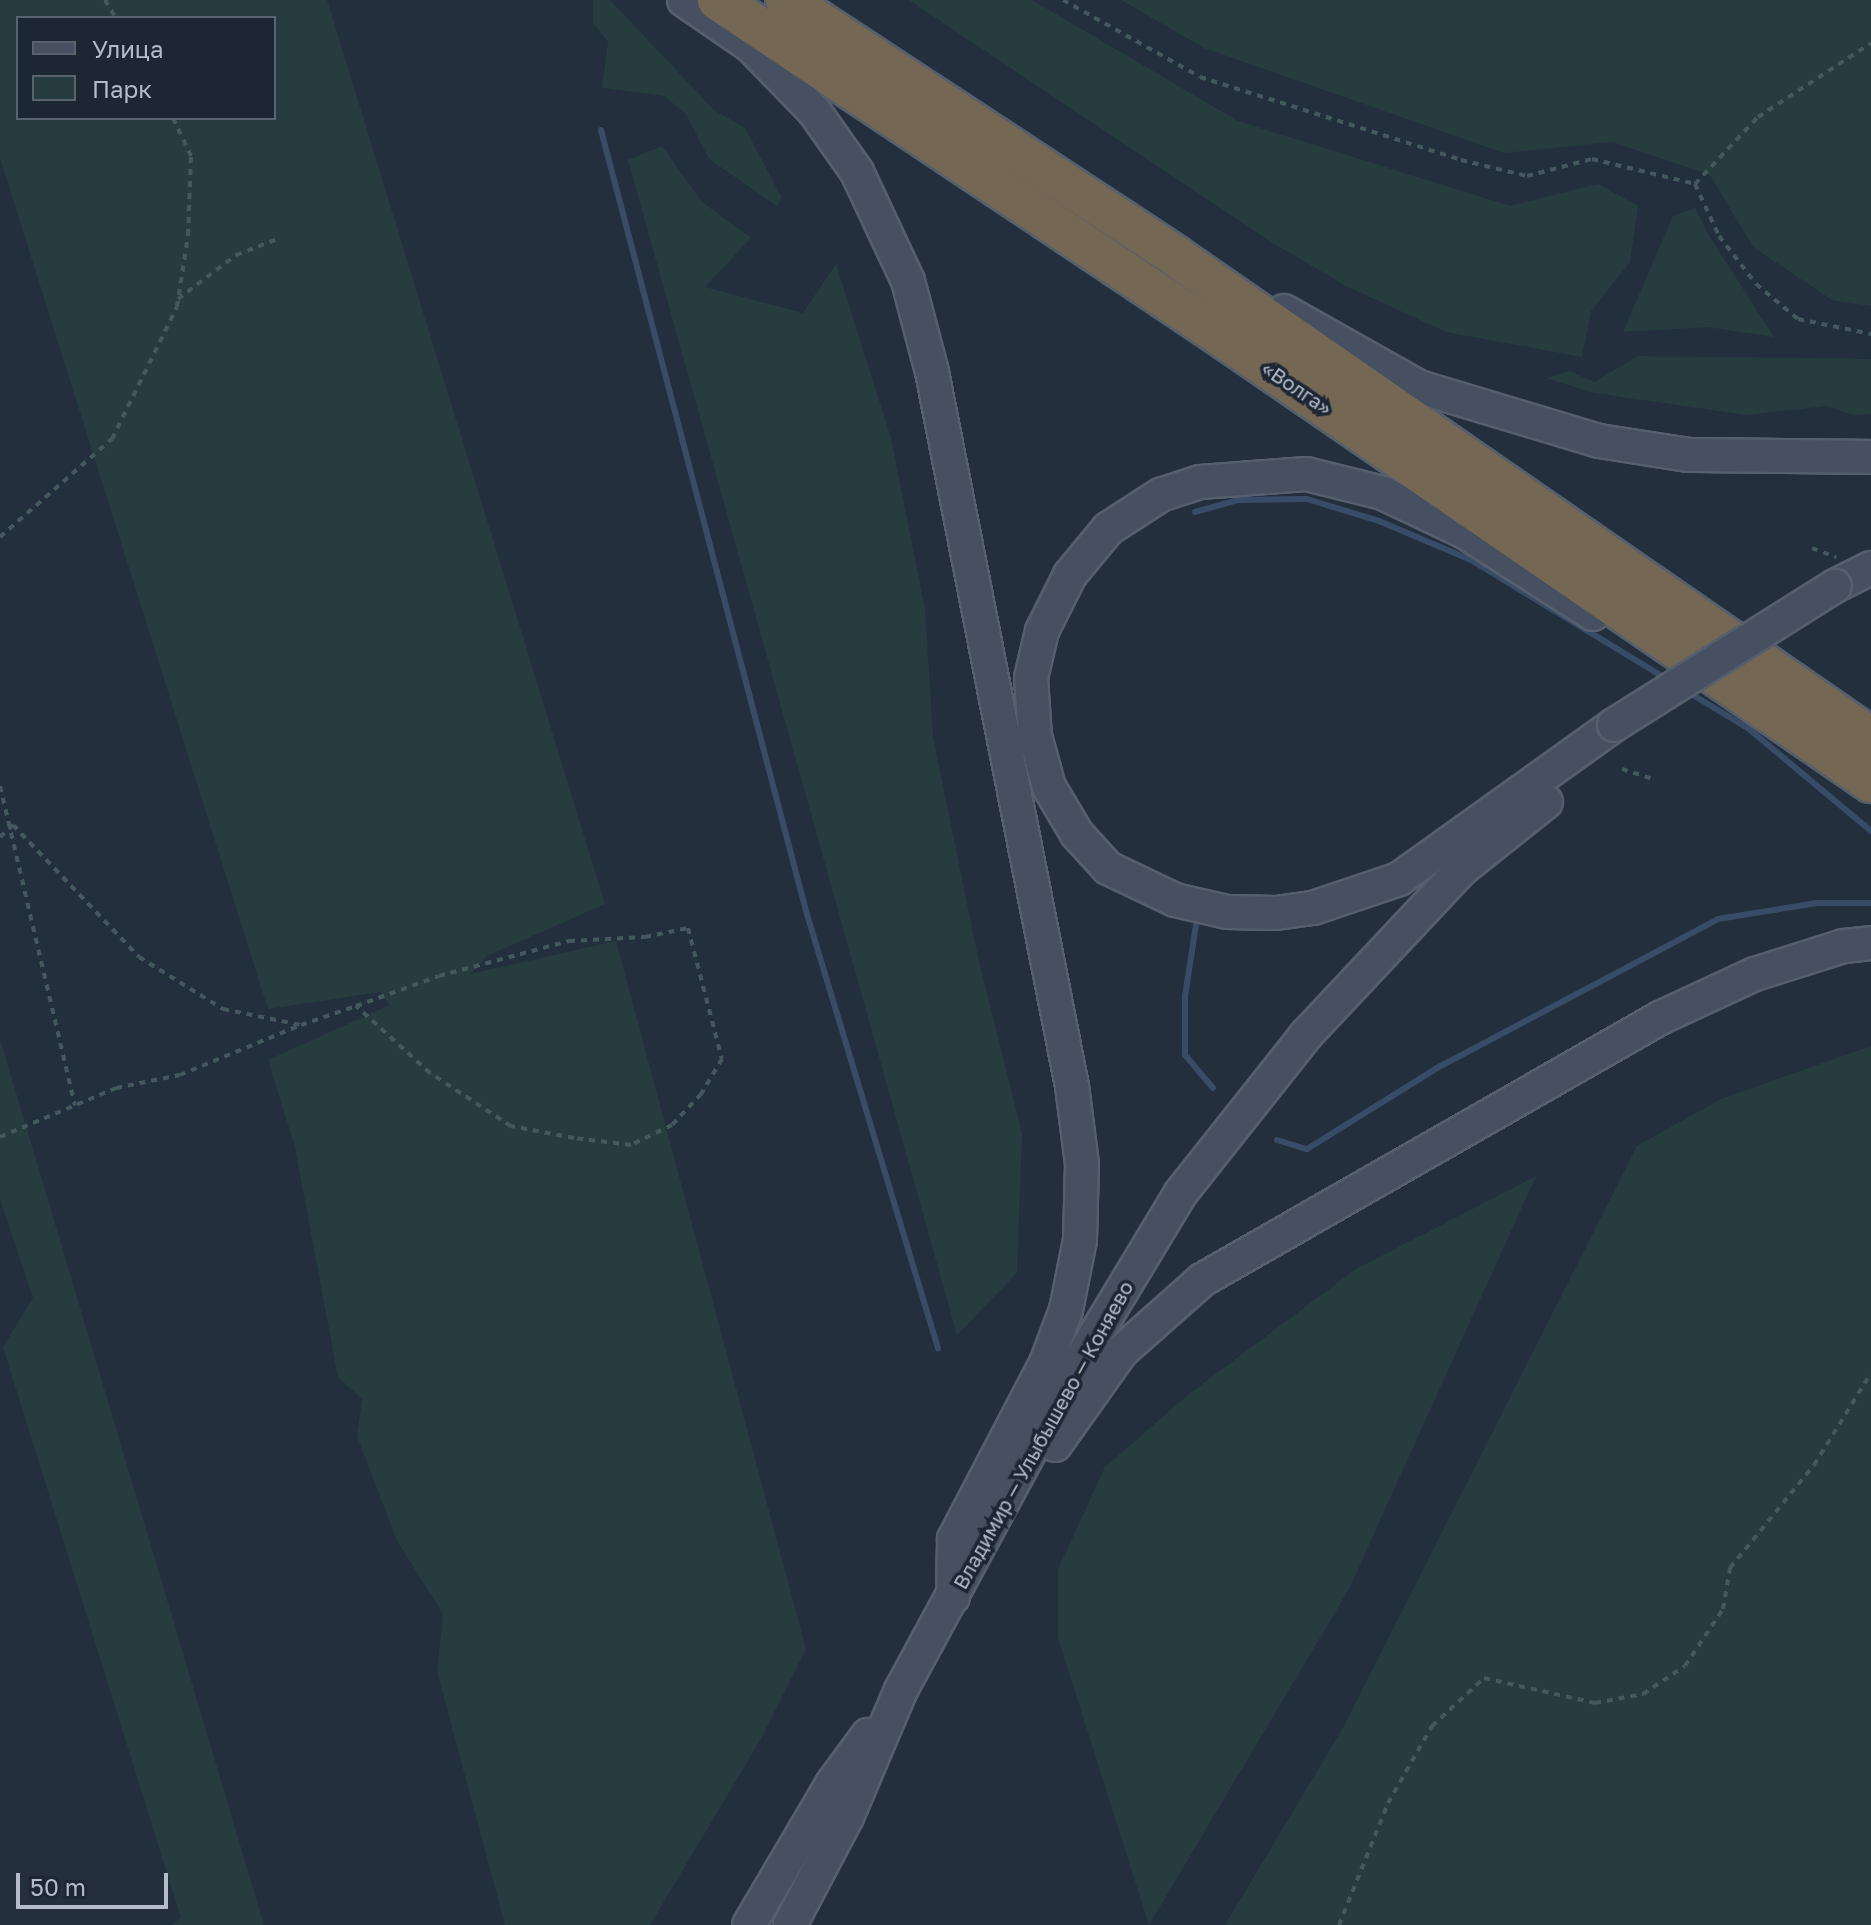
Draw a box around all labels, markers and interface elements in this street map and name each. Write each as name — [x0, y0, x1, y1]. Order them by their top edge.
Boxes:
legend — [16, 16, 276, 120]
text: Улица — [92, 34, 164, 63]
text: Парк — [92, 74, 152, 103]
street label: «Волга» — [1258, 356, 1336, 420]
street label: Владимир — Улыбышево — Коняево — [948, 1277, 1138, 1593]
scale bar — [20, 1857, 172, 1907]
text: 50 m — [30, 1872, 86, 1901]

